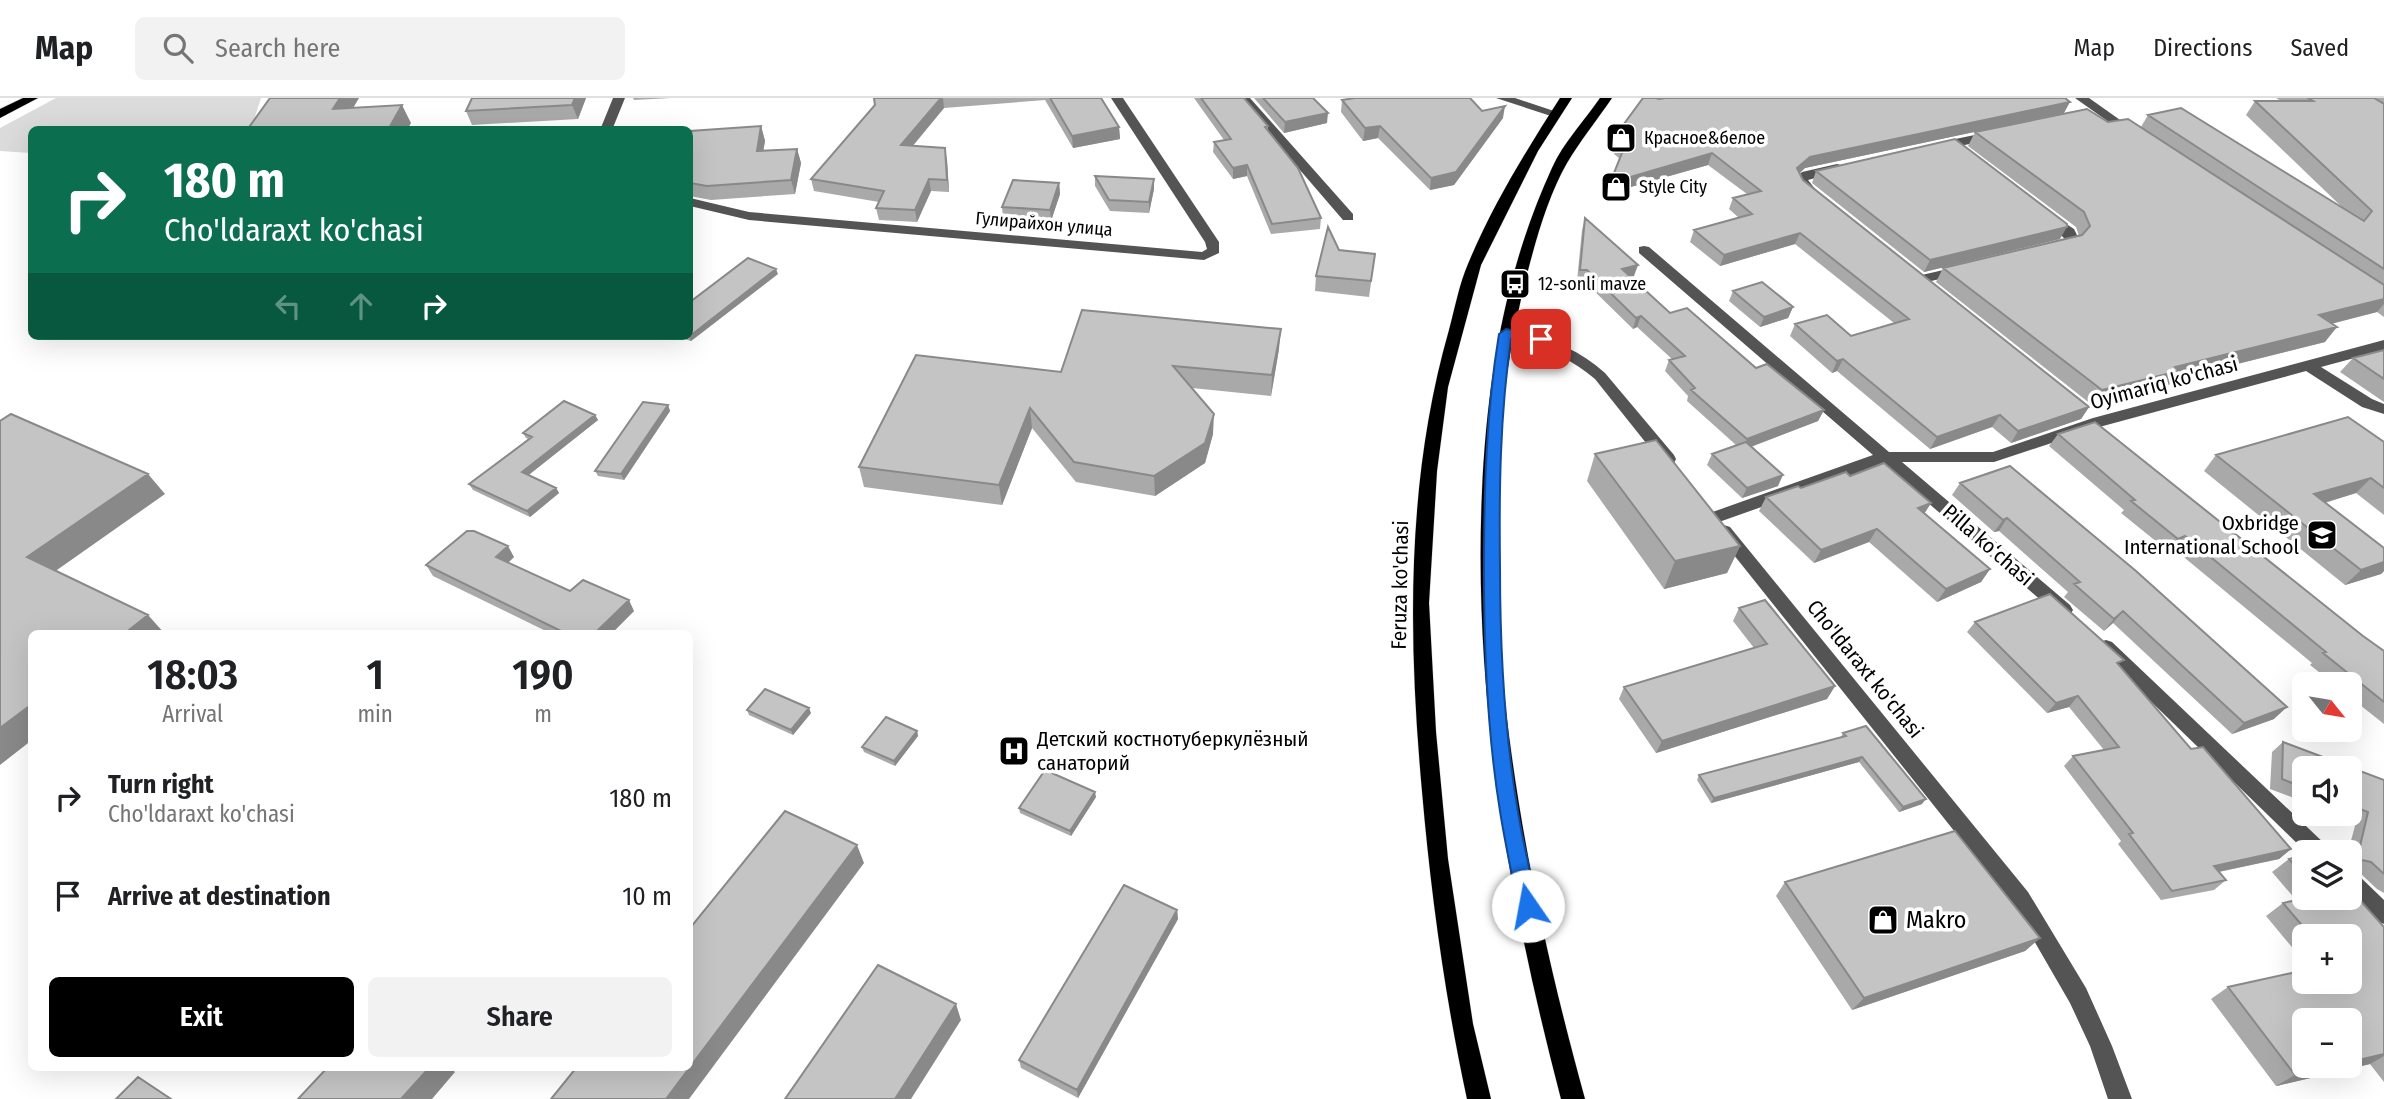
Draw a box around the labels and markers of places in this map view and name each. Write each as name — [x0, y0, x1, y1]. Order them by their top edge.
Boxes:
shop icon: Красное&белое — [1604, 121, 1638, 155]
place label: Красное&белое — [1644, 127, 1765, 149]
shop icon: Style City — [1599, 170, 1633, 204]
place label: Style City — [1639, 176, 1707, 198]
bus stop icon: 12-sonli mavze — [1498, 267, 1532, 301]
place label: 12-sonli mavze — [1538, 273, 1646, 295]
pin — [1511, 309, 1571, 369]
place label: Oxbridge International School — [2124, 510, 2299, 560]
school or university icon: Oxbridge International School — [2305, 518, 2339, 552]
place label: Детский костнотуберкулёзный санаторий — [1036, 726, 1309, 776]
hospital icon: Детский костнотуберкулёзный санаторий — [997, 734, 1031, 768]
shop icon: Makro — [1866, 903, 1900, 937]
place label: Makro — [1906, 906, 1966, 934]

